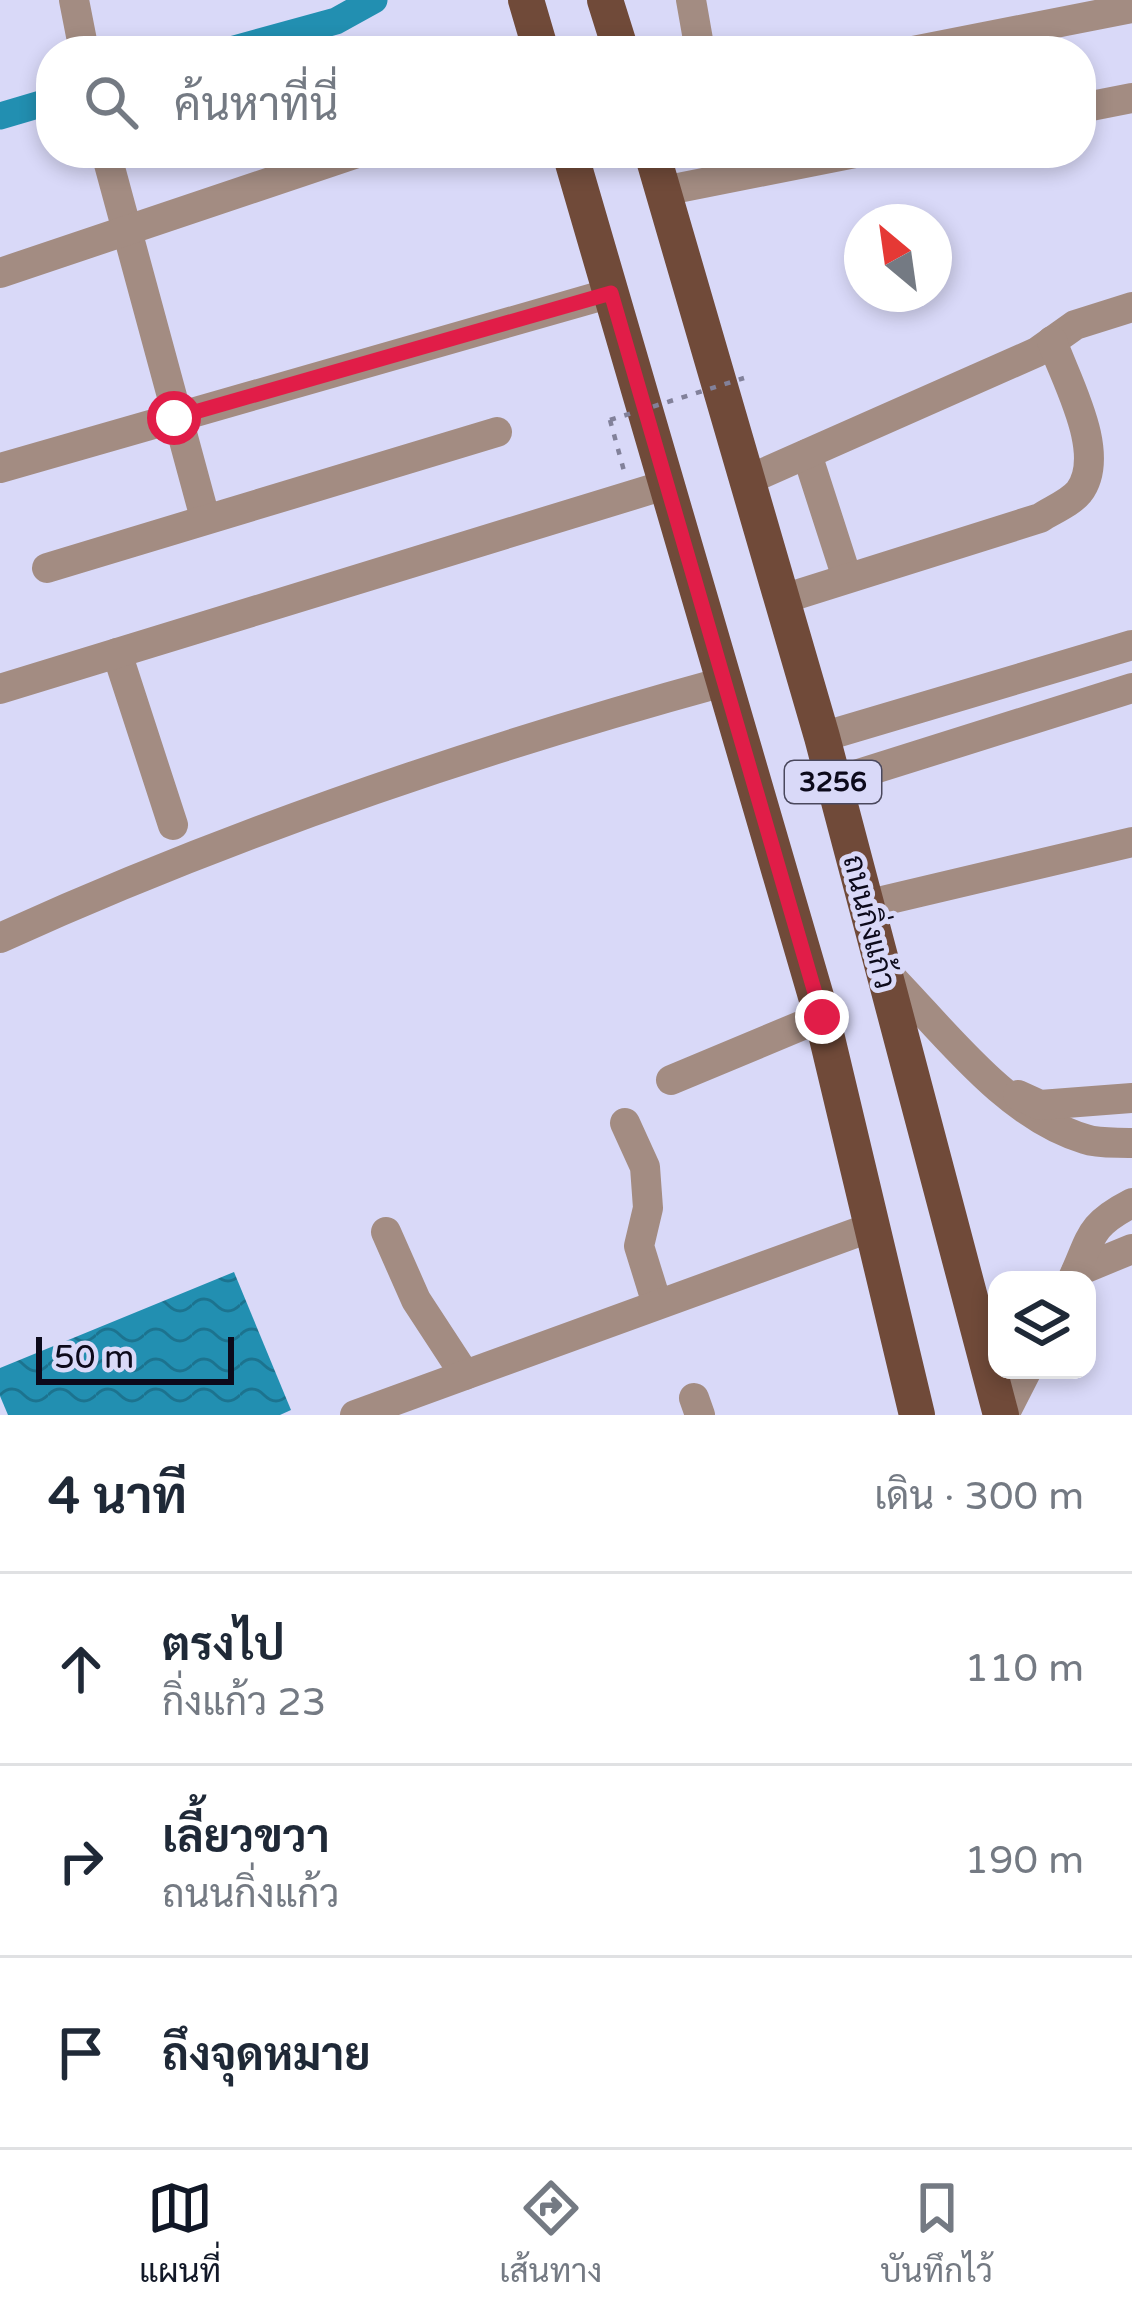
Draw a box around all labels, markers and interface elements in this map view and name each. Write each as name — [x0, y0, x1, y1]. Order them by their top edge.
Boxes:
search box — [36, 36, 1096, 168]
icon: search — [78, 69, 144, 135]
text: ค้นหาที่นี่ — [174, 79, 338, 133]
north arrow — [844, 204, 952, 312]
route start — [147, 391, 201, 445]
road number: 3256 — [785, 761, 881, 803]
street label: ถนนกิ่งแก้ว — [835, 850, 910, 993]
route end — [795, 990, 849, 1044]
map controls — [988, 1271, 1096, 1379]
button: layers — [988, 1271, 1096, 1379]
scale bar — [36, 1331, 234, 1384]
text: 50 m — [54, 1338, 134, 1377]
text: 4 นาที — [48, 1466, 187, 1528]
text: เดิน · 300 m — [874, 1473, 1084, 1520]
text: ตรงไป — [162, 1619, 285, 1673]
icon: ahead — [48, 1636, 114, 1702]
text: 110 m — [965, 1645, 1084, 1692]
text: กิ่งแก้ว 23 — [162, 1679, 326, 1726]
text: เลี้ยวขวา — [162, 1811, 330, 1865]
icon: right — [48, 1828, 114, 1894]
text: 190 m — [965, 1837, 1084, 1884]
text: ถนนกิ่งแก้ว — [162, 1871, 340, 1918]
icon: arrive — [48, 2020, 114, 2086]
text: ถึงจุดหมาย — [162, 2029, 371, 2083]
tab: แผนที่ — [139, 2175, 221, 2291]
tab: เส้นทาง — [499, 2175, 602, 2291]
tab: บันทึกไว้ — [880, 2175, 993, 2291]

